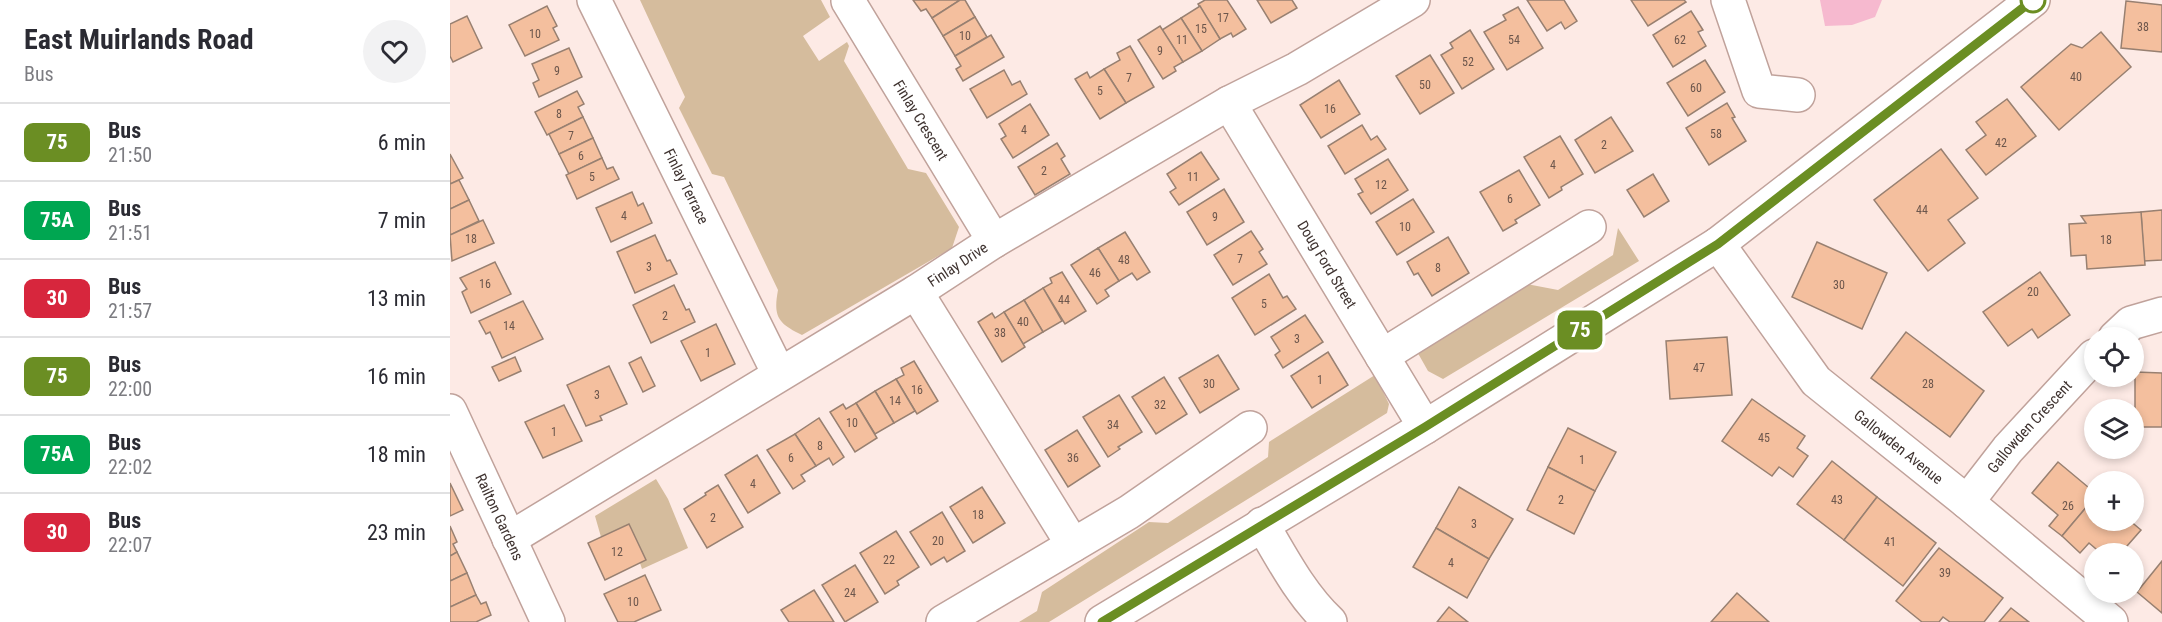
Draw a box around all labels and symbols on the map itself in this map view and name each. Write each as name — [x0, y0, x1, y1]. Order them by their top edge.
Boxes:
unlabelled marker — [2020, 0, 2046, 13]
house number: 17 — [1217, 11, 1229, 25]
house number: 38 — [2137, 20, 2149, 34]
house number: 15 — [1195, 22, 1207, 36]
house number: 10 — [529, 27, 541, 41]
house number: 10 — [959, 29, 971, 43]
house number: 11 — [1176, 33, 1188, 47]
house number: 54 — [1508, 33, 1520, 47]
house number: 62 — [1674, 33, 1686, 47]
house number: 9 — [1157, 44, 1163, 58]
house number: 52 — [1462, 55, 1474, 69]
house number: 9 — [554, 64, 560, 78]
house number: 40 — [2070, 70, 2082, 84]
house number: 7 — [1126, 71, 1132, 85]
street label: Finlay Crescent — [889, 77, 952, 164]
house number: 50 — [1419, 78, 1431, 92]
house number: 60 — [1690, 81, 1702, 95]
house number: 5 — [1097, 84, 1103, 98]
house number: 16 — [1324, 102, 1336, 116]
house number: 8 — [556, 107, 562, 121]
house number: 4 — [1021, 123, 1027, 137]
house number: 58 — [1710, 127, 1722, 141]
house number: 7 — [568, 129, 574, 143]
house number: 42 — [1995, 136, 2007, 150]
house number: 2 — [1601, 138, 1607, 152]
street label: Finlay Terrace — [660, 146, 712, 227]
house number: 6 — [578, 149, 584, 163]
house number: 4 — [1550, 158, 1556, 172]
house number: 2 — [1041, 164, 1047, 178]
house number: 5 — [589, 170, 595, 184]
house number: 11 — [1187, 170, 1199, 184]
house number: 12 — [1375, 178, 1387, 192]
house number: 6 — [1507, 192, 1513, 206]
house number: 44 — [1916, 203, 1928, 217]
house number: 4 — [621, 209, 627, 223]
house number: 9 — [1212, 210, 1218, 224]
street label: Doug Ford Street — [1293, 218, 1360, 312]
house number: 10 — [1399, 220, 1411, 234]
house number: 18 — [465, 232, 477, 246]
house number: 18 — [2100, 233, 2112, 247]
street label: Finlay Drive — [924, 239, 991, 291]
house number: 7 — [1237, 252, 1243, 266]
house number: 48 — [1118, 253, 1130, 267]
house number: 3 — [646, 260, 652, 274]
house number: 8 — [1435, 261, 1441, 275]
house number: 46 — [1089, 266, 1101, 280]
house number: 16 — [479, 277, 491, 291]
house number: 30 — [1833, 278, 1845, 292]
house number: 20 — [2027, 285, 2039, 299]
house number: 44 — [1058, 293, 1070, 307]
house number: 5 — [1261, 297, 1267, 311]
house number: 2 — [662, 309, 668, 323]
line badge: 75 — [1553, 310, 1607, 350]
house number: 40 — [1017, 315, 1029, 329]
house number: 14 — [503, 319, 515, 333]
house number: 38 — [994, 326, 1006, 340]
house number: 3 — [1294, 332, 1300, 346]
house number: 1 — [705, 346, 711, 360]
house number: 47 — [1693, 361, 1705, 375]
house number: 1 — [1317, 373, 1323, 387]
house number: 30 — [1203, 377, 1215, 391]
house number: 28 — [1922, 377, 1934, 391]
street label: Gallowden Crescent — [1984, 377, 2076, 477]
house number: 16 — [911, 383, 923, 397]
house number: 3 — [594, 388, 600, 402]
house number: 14 — [889, 394, 901, 408]
house number: 32 — [1154, 398, 1166, 412]
street label: Gallowden Avenue — [1850, 406, 1946, 488]
house number: 10 — [846, 416, 858, 430]
house number: 34 — [1107, 418, 1119, 432]
house number: 1 — [551, 425, 557, 439]
house number: 45 — [1758, 431, 1770, 445]
house number: 8 — [817, 439, 823, 453]
house number: 6 — [788, 451, 794, 465]
house number: 36 — [1067, 451, 1079, 465]
house number: 1 — [1579, 453, 1585, 467]
street label: Railton Gardens — [471, 471, 527, 564]
house number: 4 — [750, 477, 756, 491]
house number: 2 — [1558, 493, 1564, 507]
house number: 43 — [1831, 493, 1843, 507]
house number: 26 — [2062, 499, 2074, 513]
house number: 18 — [972, 508, 984, 522]
house number: 2 — [710, 511, 716, 525]
house number: 3 — [1471, 517, 1477, 531]
house number: 20 — [932, 534, 944, 548]
house number: 41 — [1884, 535, 1896, 549]
house number: 12 — [611, 545, 623, 559]
house number: 22 — [883, 553, 895, 567]
house number: 4 — [1448, 556, 1454, 570]
house number: 39 — [1939, 566, 1951, 580]
house number: 24 — [844, 586, 856, 600]
house number: 10 — [627, 595, 639, 609]

